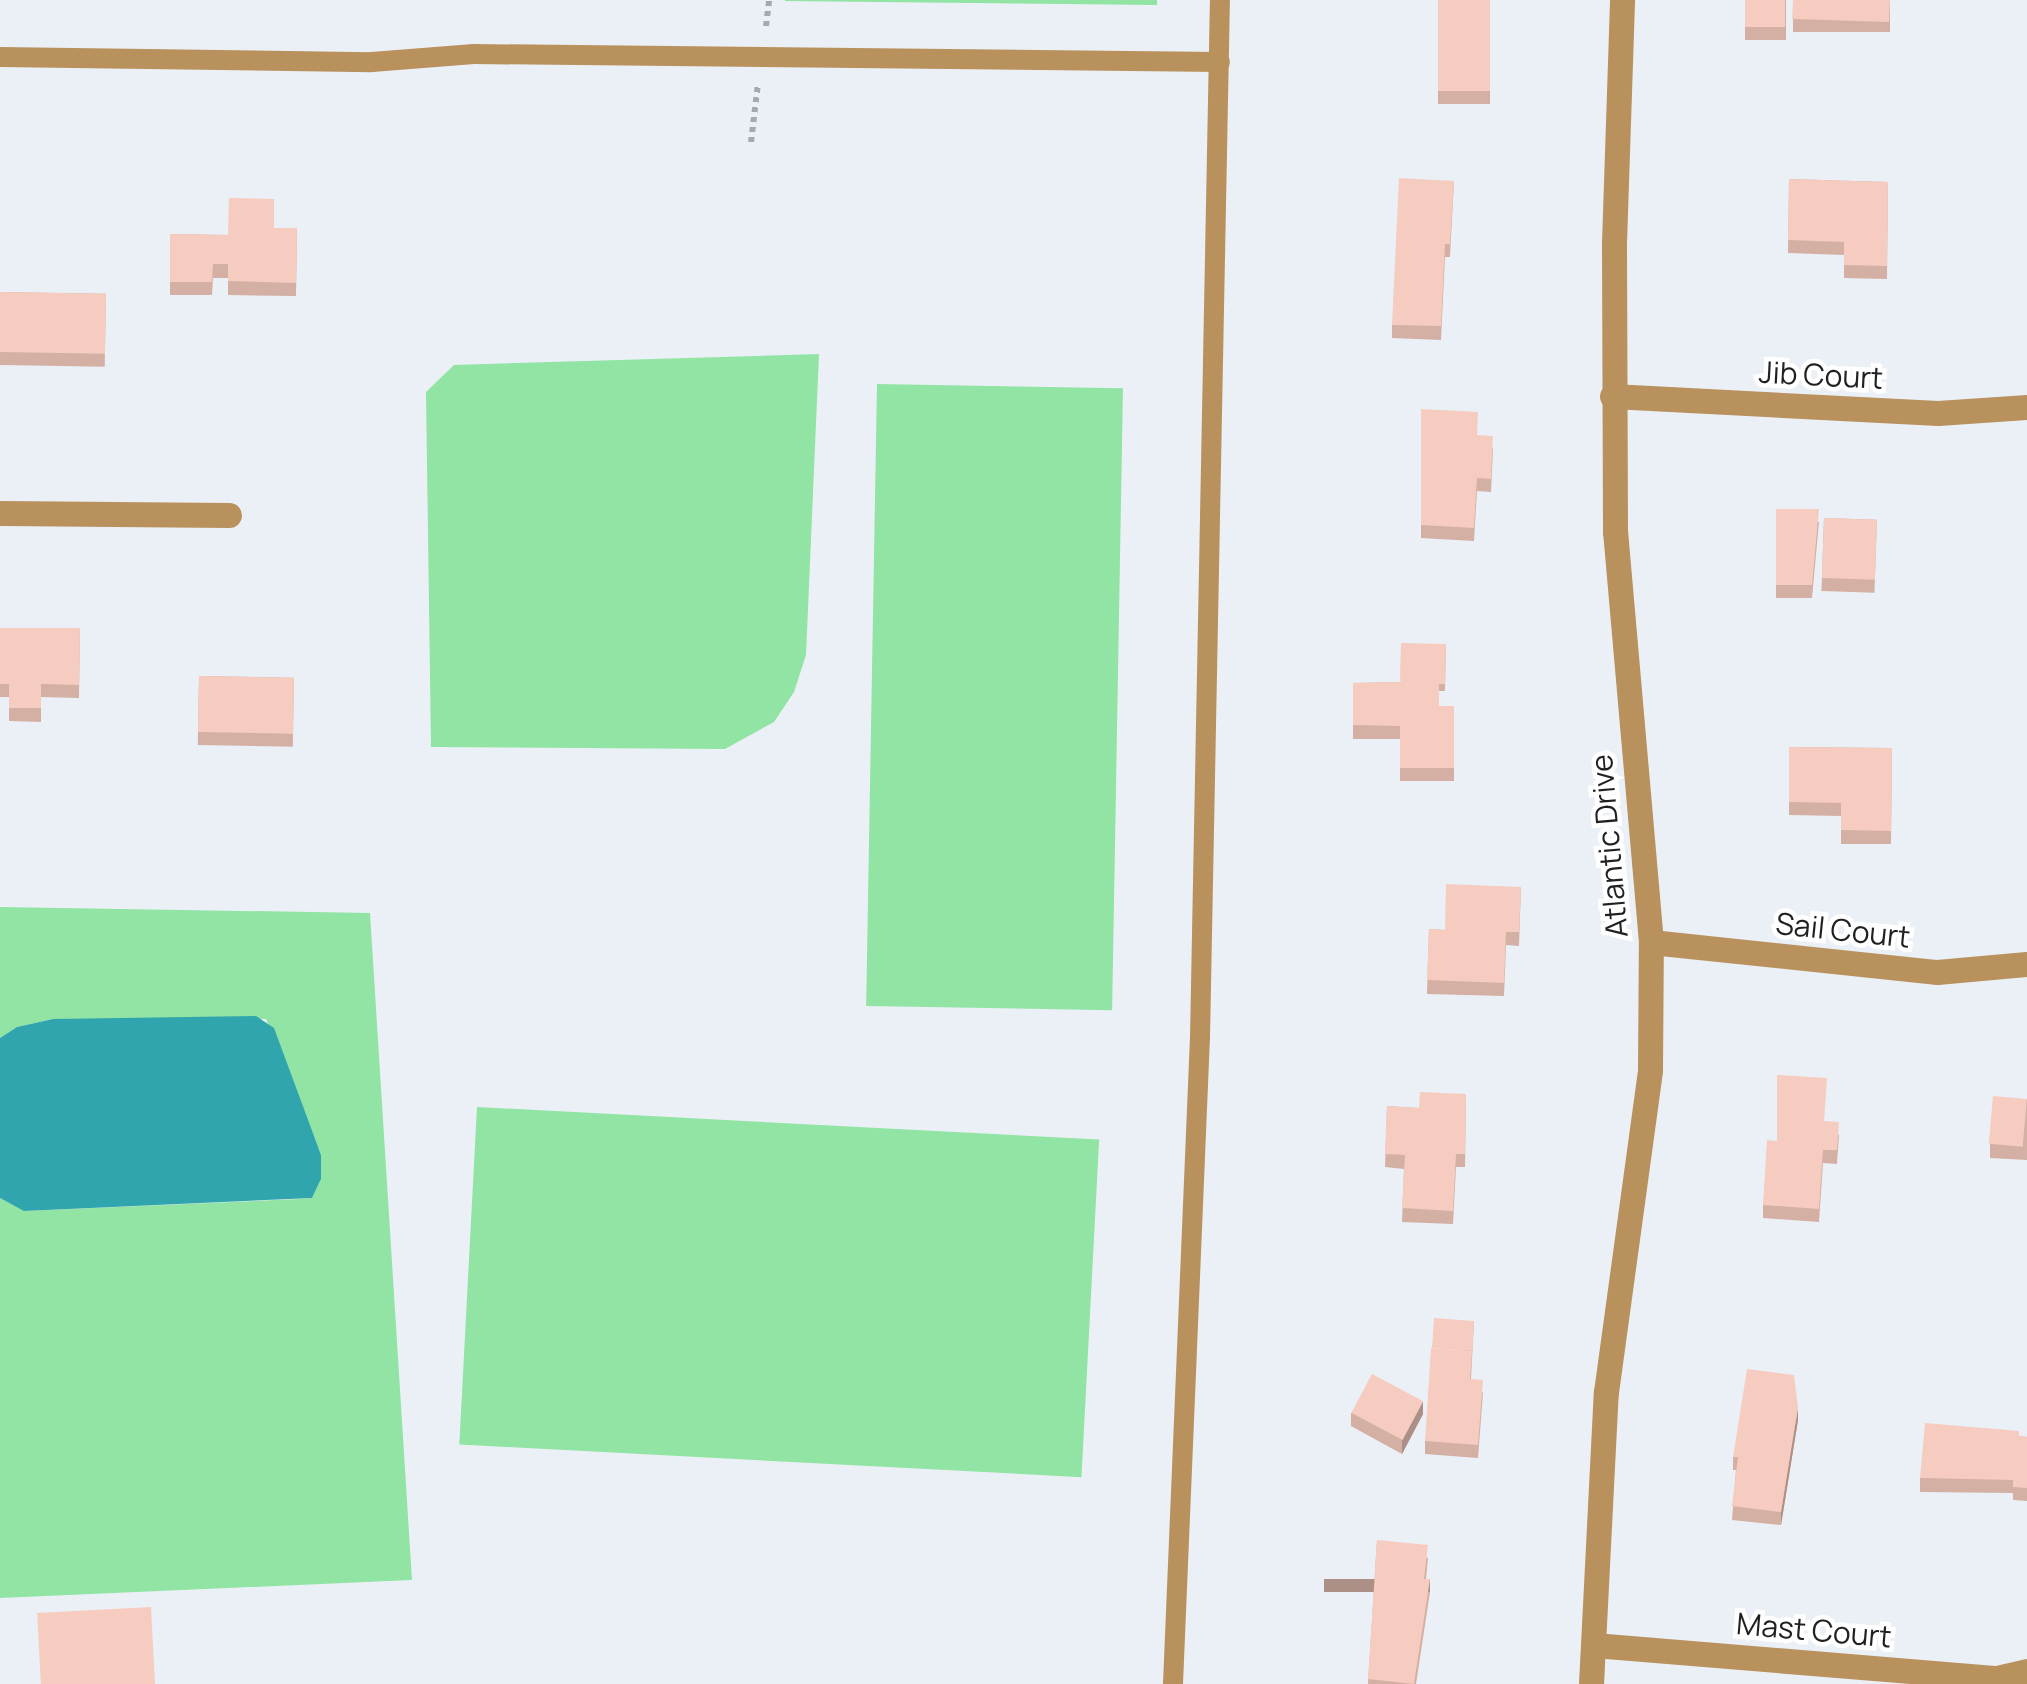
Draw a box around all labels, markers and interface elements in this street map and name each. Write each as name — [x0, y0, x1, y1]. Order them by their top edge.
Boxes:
street label: Jib Court — [1758, 354, 1884, 396]
street label: Atlantic Drive — [1583, 753, 1635, 939]
street label: Sail Court — [1774, 905, 1912, 955]
street label: Mast Court — [1735, 1605, 1893, 1655]

